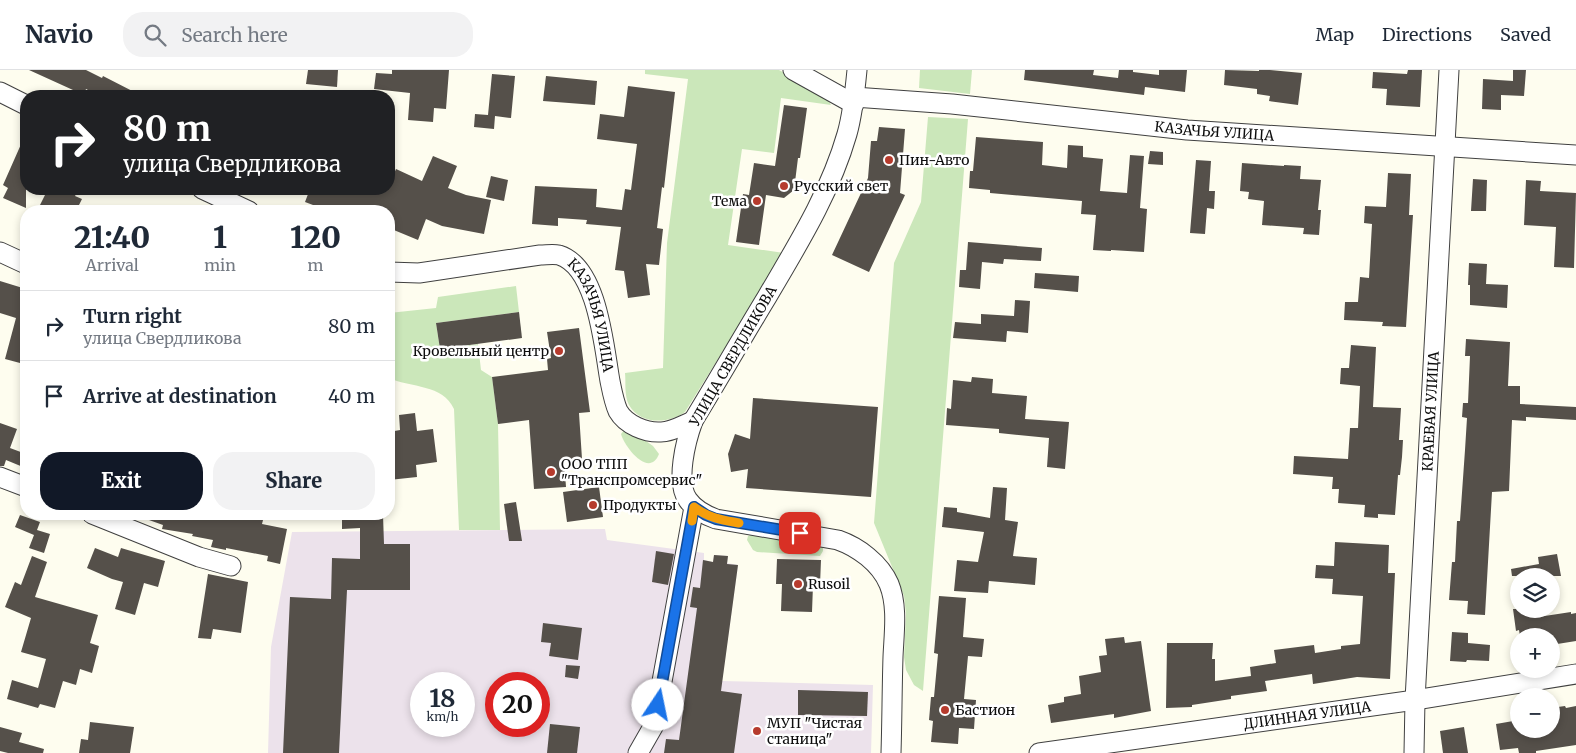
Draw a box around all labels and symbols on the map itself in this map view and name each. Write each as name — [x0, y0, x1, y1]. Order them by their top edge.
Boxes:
street label: КАЗАЧЬЯ УЛИЦА — [1154, 117, 1275, 145]
place label: Пин-Авто — [899, 151, 970, 169]
marker: Пин-Авто — [883, 154, 895, 166]
place label: Русский свет — [794, 177, 889, 195]
marker: Русский свет — [778, 180, 790, 192]
place label: Тема — [712, 192, 747, 210]
marker: Тема — [751, 195, 763, 207]
street label: КАЗАЧЬЯ УЛИЦА — [564, 254, 617, 374]
street label: УЛИЦА СВЕРДЛИКОВА — [685, 282, 781, 430]
place label: Кровельный центр — [413, 342, 549, 360]
marker: Кровельный центр — [553, 345, 565, 357]
street label: КРАЕВАЯ УЛИЦА — [1418, 351, 1443, 472]
place label: ООО ТПП "Транспромсервис" — [561, 455, 702, 489]
marker: ООО ТПП "Транспромсервис" — [545, 466, 557, 478]
place label: Продукты — [603, 496, 677, 514]
marker: Продукты — [587, 499, 599, 511]
pin — [779, 512, 821, 554]
place label: Rusoil — [808, 575, 851, 593]
marker: Rusoil — [792, 578, 804, 590]
speed limit sign: 20 — [485, 672, 550, 737]
position arrow — [631, 678, 683, 730]
street label: ДЛИННАЯ УЛИЦА — [1243, 697, 1372, 733]
place label: Бастион — [955, 701, 1015, 719]
marker: Бастион — [939, 704, 951, 716]
place label: МУП "Чистая станица" — [767, 714, 862, 748]
marker: МУП "Чистая станица" — [751, 725, 763, 737]

